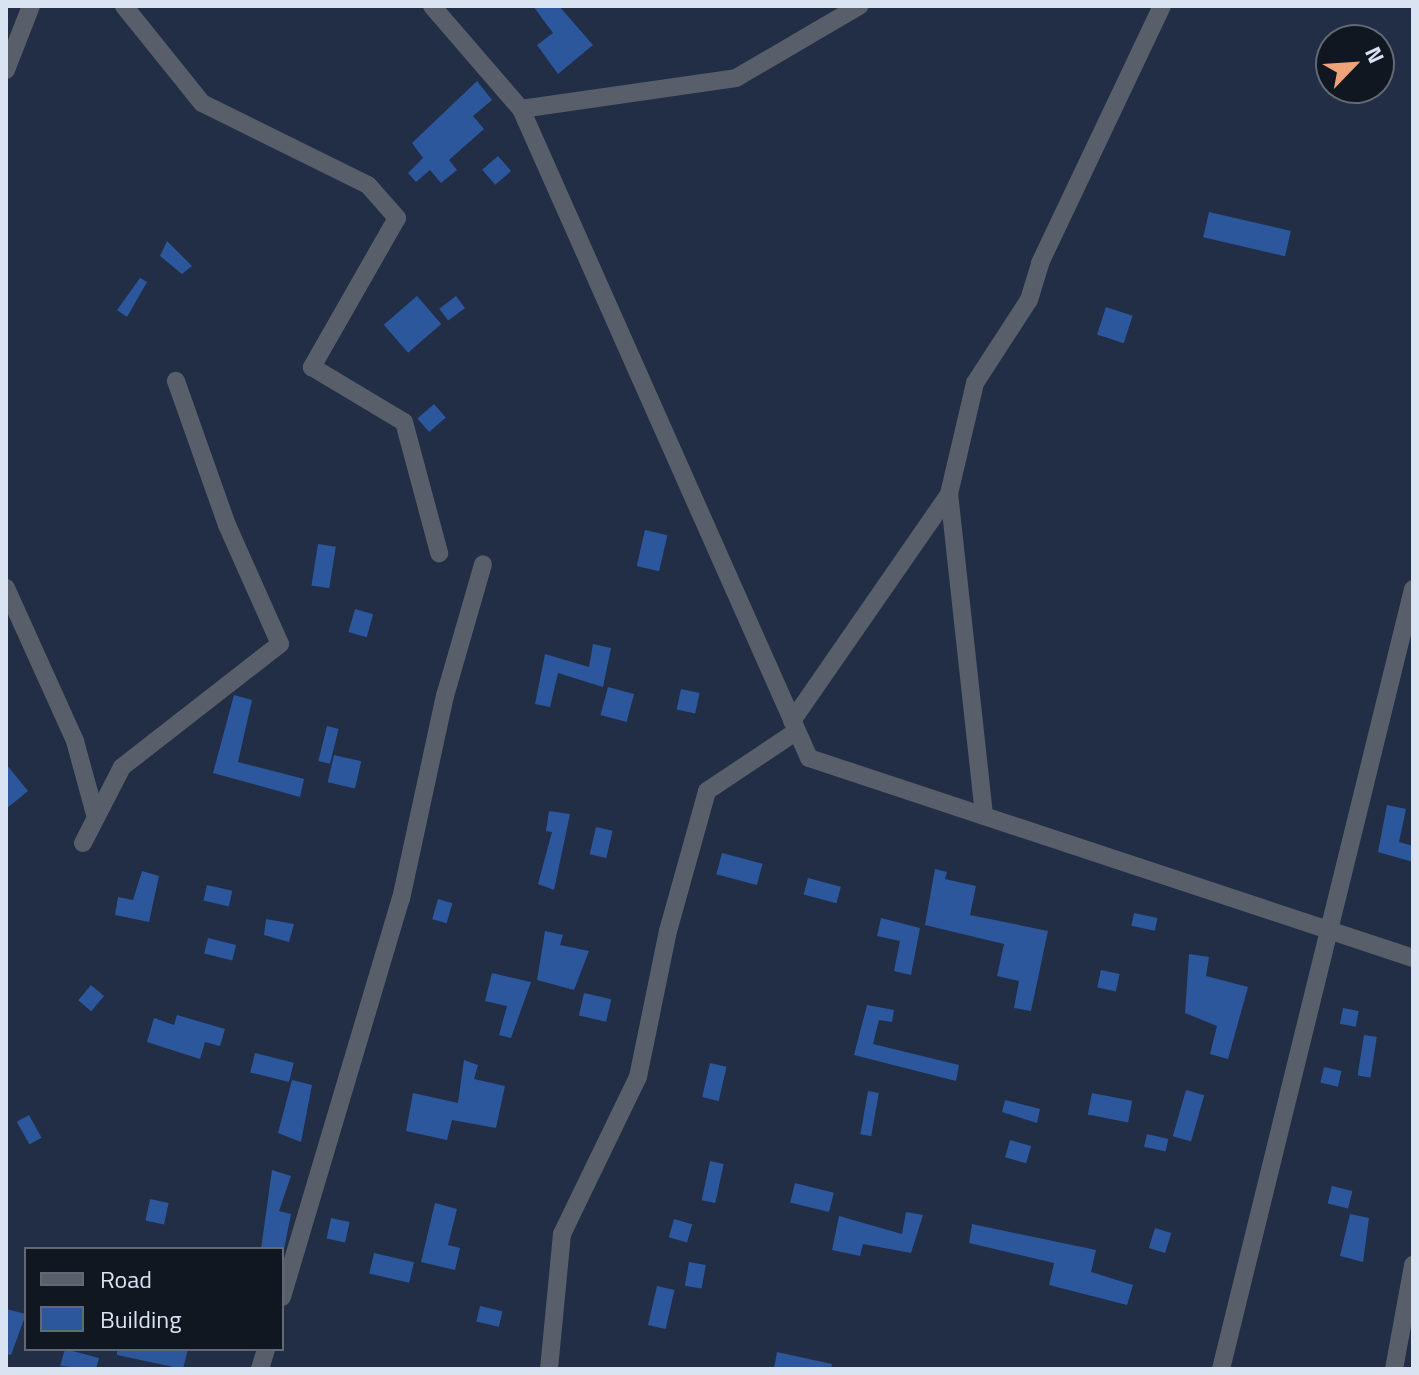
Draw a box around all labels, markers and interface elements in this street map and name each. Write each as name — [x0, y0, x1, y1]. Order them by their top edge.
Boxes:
north arrow — [1315, 24, 1395, 104]
text: N — [1356, 41, 1394, 69]
legend — [24, 1247, 284, 1351]
text: Road — [100, 1261, 152, 1297]
text: Building — [100, 1301, 182, 1337]

